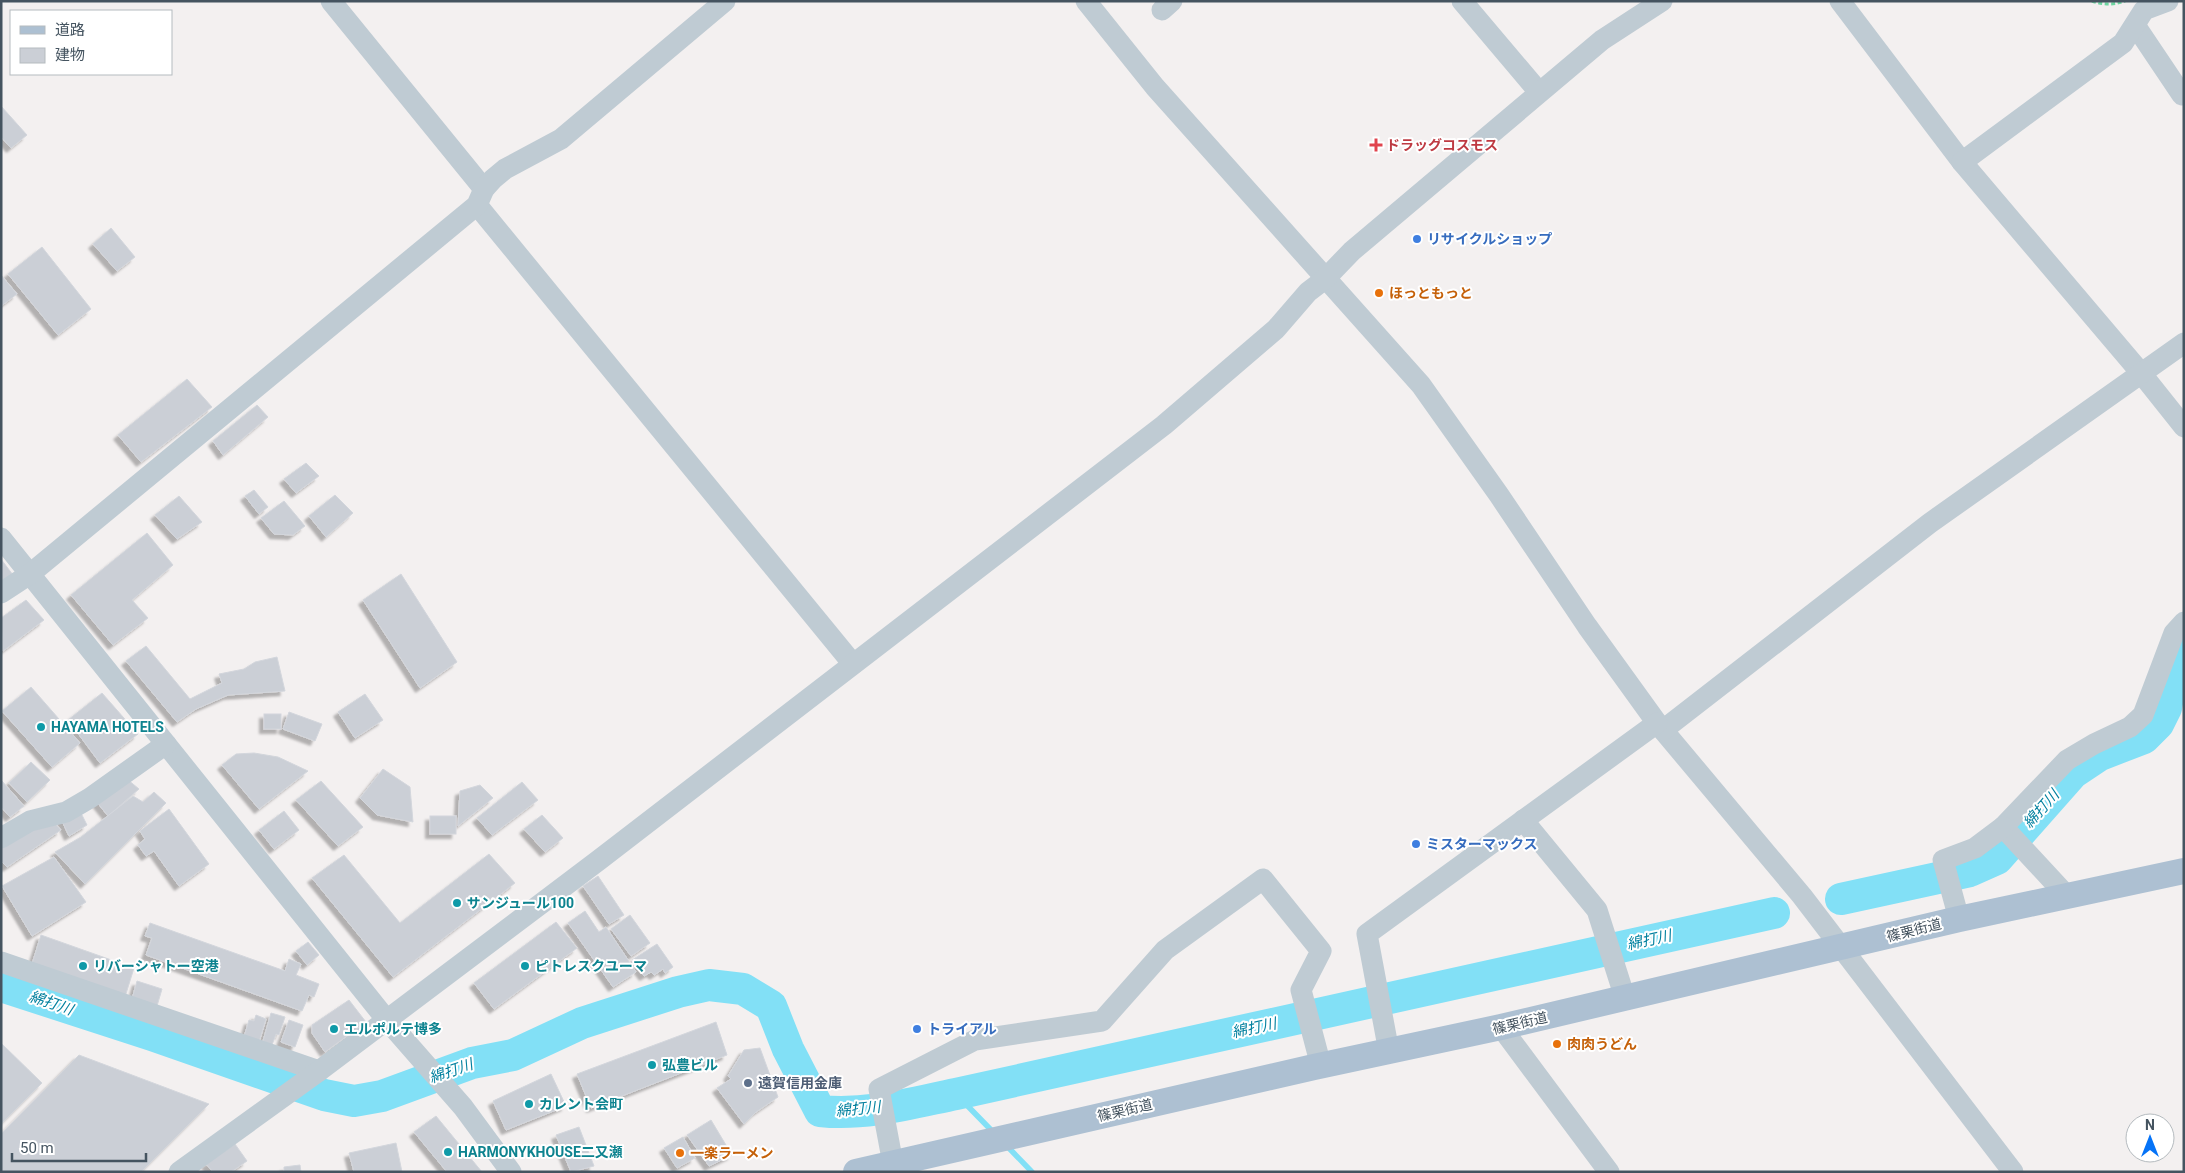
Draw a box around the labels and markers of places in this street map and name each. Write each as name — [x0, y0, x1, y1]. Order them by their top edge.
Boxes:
place label: ドラッグコスモス — [1386, 137, 1498, 153]
marker: ドラッグコスモス — [1370, 139, 1382, 151]
place label: リサイクルショップ — [1427, 231, 1552, 247]
marker: リサイクルショップ — [1411, 233, 1423, 245]
place label: ほっともっと — [1389, 285, 1473, 301]
marker: ほっともっと — [1373, 287, 1385, 299]
place label: HAYAMA HOTELS — [51, 719, 164, 735]
marker: HAYAMA HOTELS — [35, 721, 47, 733]
place label: ミスターマックス — [1426, 836, 1538, 852]
marker: ミスターマックス — [1410, 838, 1422, 850]
place label: サンジュール100 — [467, 895, 574, 911]
marker: サンジュール100 — [451, 897, 463, 909]
place label: リバーシャトー空港 — [93, 958, 219, 974]
place label: ピトレスクユーマ — [535, 958, 647, 974]
marker: リバーシャトー空港 — [77, 960, 89, 972]
marker: ピトレスクユーマ — [519, 960, 531, 972]
place label: エルポルテ博多 — [344, 1021, 442, 1037]
place label: トライアル — [927, 1021, 997, 1037]
marker: エルポルテ博多 — [328, 1023, 340, 1035]
marker: トライアル — [911, 1023, 923, 1035]
place label: 肉肉うどん — [1567, 1036, 1637, 1052]
marker: 肉肉うどん — [1551, 1038, 1563, 1050]
place label: 弘豊ビル — [662, 1057, 718, 1073]
marker: 弘豊ビル — [646, 1059, 658, 1071]
place label: 遠賀信用金庫 — [758, 1075, 842, 1091]
marker: 遠賀信用金庫 — [742, 1077, 754, 1089]
place label: カレント会町 — [539, 1096, 623, 1112]
marker: カレント会町 — [523, 1098, 535, 1110]
place label: HARMONYKHOUSE二又瀬 — [458, 1144, 623, 1160]
place label: 一楽ラーメン — [690, 1145, 773, 1161]
marker: HARMONYKHOUSE二又瀬 — [442, 1146, 454, 1158]
marker: 一楽ラーメン — [674, 1147, 686, 1159]

